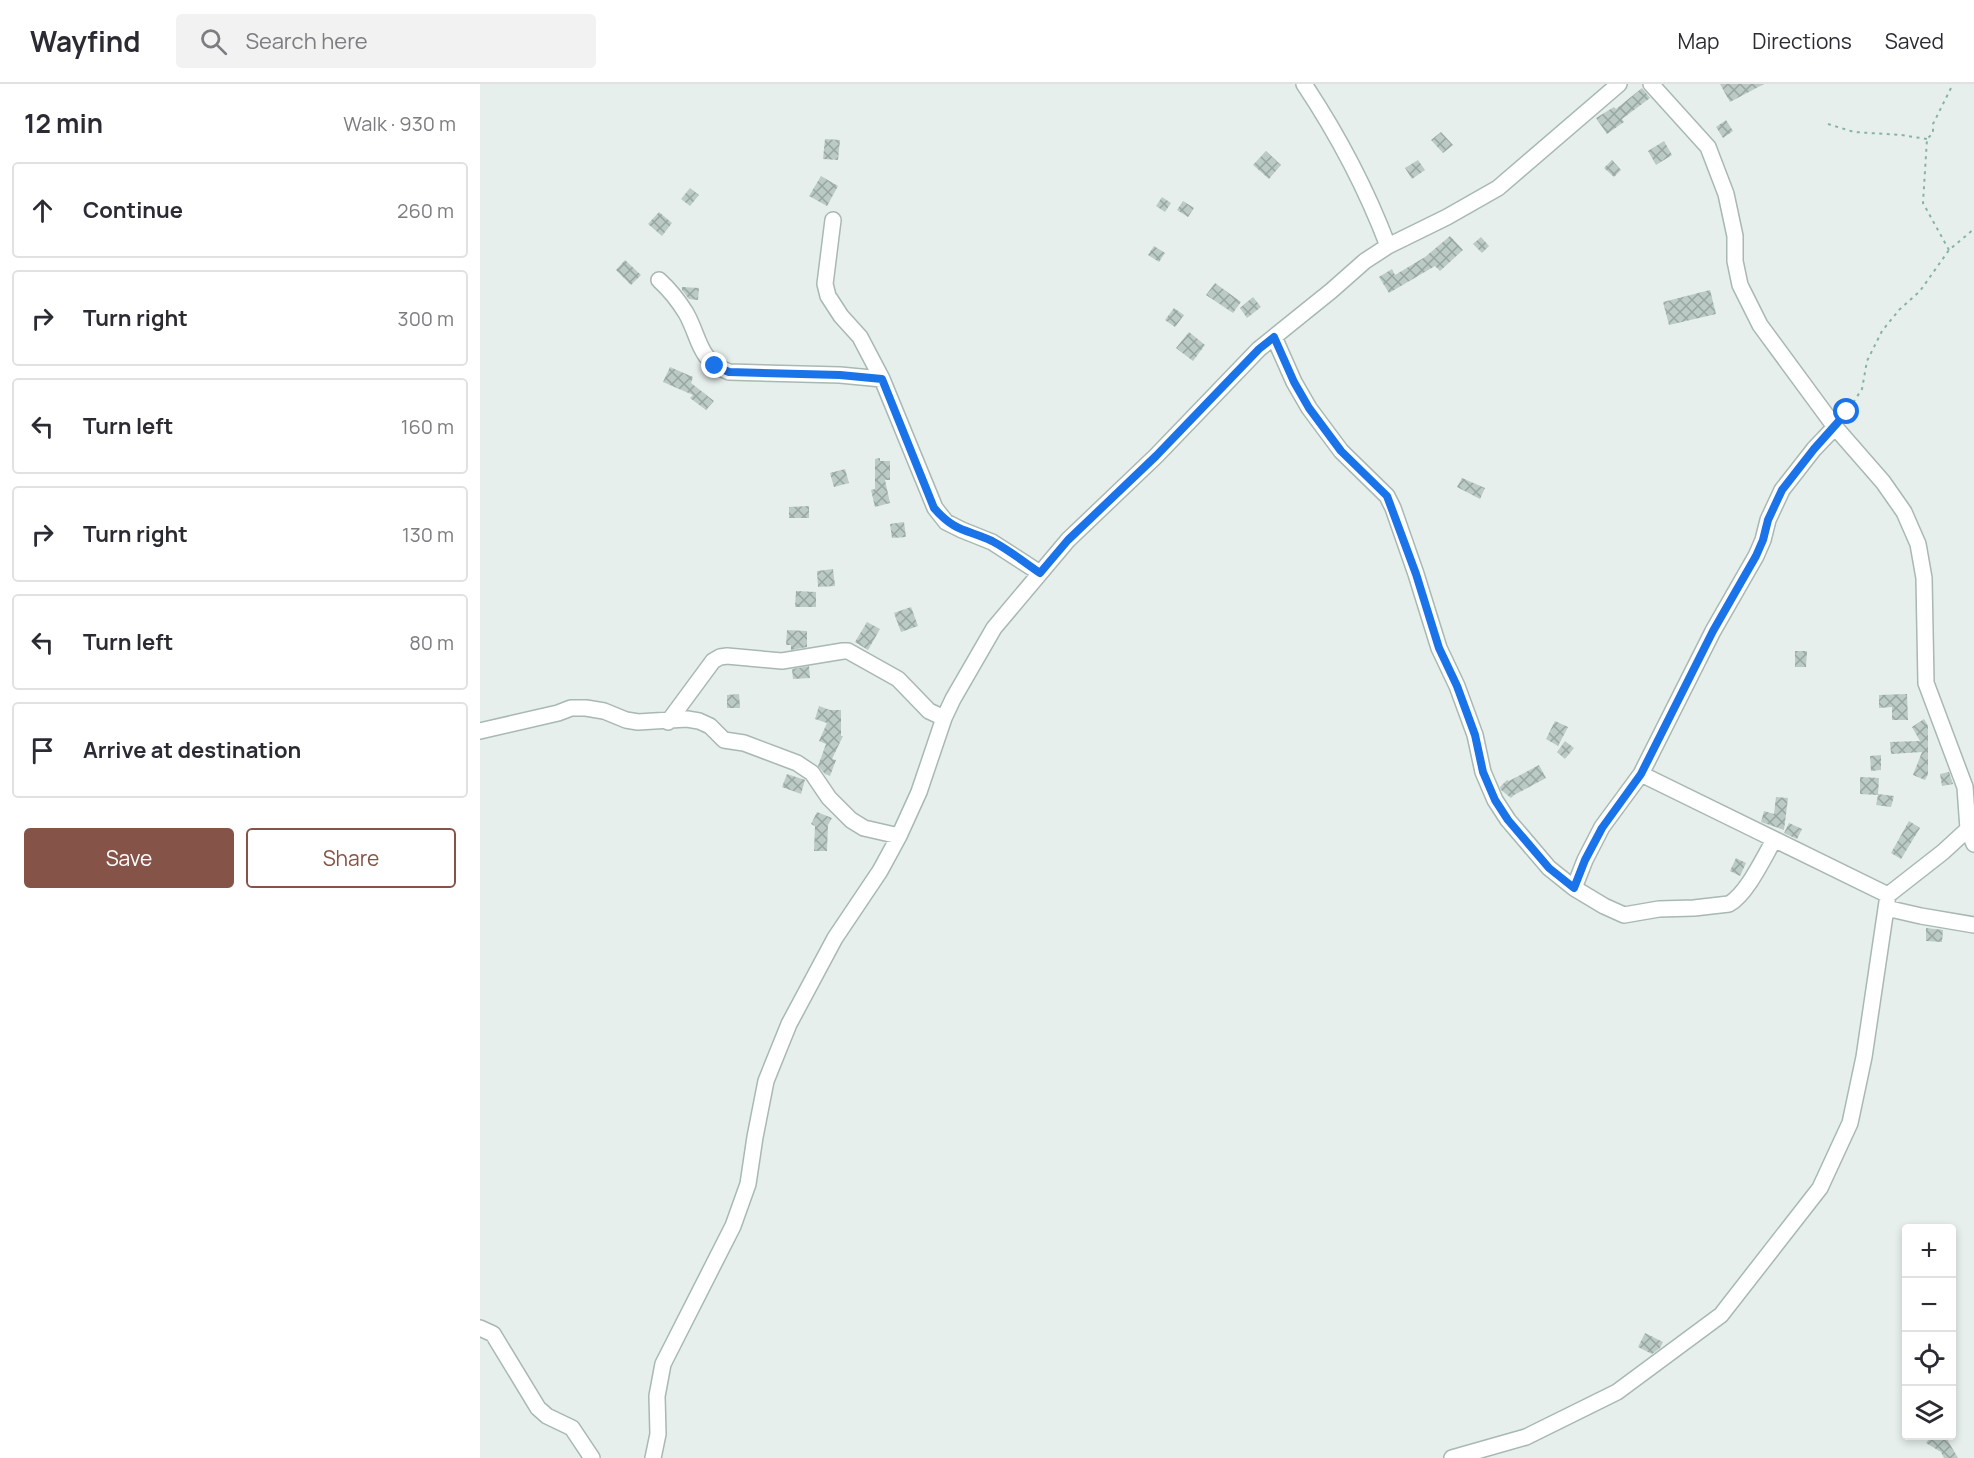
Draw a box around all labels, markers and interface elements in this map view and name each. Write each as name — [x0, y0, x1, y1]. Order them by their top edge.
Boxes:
search box — [176, 14, 596, 68]
text: Wayfind — [30, 22, 140, 60]
icon: search — [197, 25, 230, 58]
text: Search here — [245, 26, 368, 56]
text: Map — [1678, 27, 1719, 55]
text: Directions — [1752, 27, 1852, 55]
text: Saved — [1885, 27, 1944, 55]
text: 12 min — [24, 105, 103, 141]
text: Walk · 930 m — [343, 110, 456, 137]
icon: ahead — [26, 194, 59, 227]
text: Continue — [83, 195, 183, 225]
text: 260 m — [397, 197, 454, 224]
icon: right — [26, 302, 59, 335]
text: Turn right — [83, 303, 188, 333]
text: 300 m — [398, 305, 454, 332]
route end — [701, 352, 727, 378]
route start — [1833, 398, 1859, 424]
icon: left — [26, 410, 59, 443]
text: Turn left — [83, 411, 173, 441]
text: 160 m — [401, 413, 454, 440]
icon: right — [26, 518, 59, 551]
text: Turn right — [83, 519, 188, 549]
text: 130 m — [402, 521, 454, 548]
icon: left — [26, 626, 59, 659]
text: Turn left — [83, 627, 173, 657]
text: 80 m — [409, 629, 454, 656]
icon: arrive — [26, 734, 59, 767]
text: Arrive at destination — [83, 735, 301, 765]
button: Save — [24, 828, 234, 888]
button: Share — [246, 828, 456, 888]
map controls — [1902, 1224, 1956, 1440]
button: + — [1902, 1224, 1956, 1278]
button: − — [1902, 1278, 1956, 1332]
button: locate — [1902, 1332, 1956, 1386]
button: layers — [1902, 1386, 1956, 1440]

